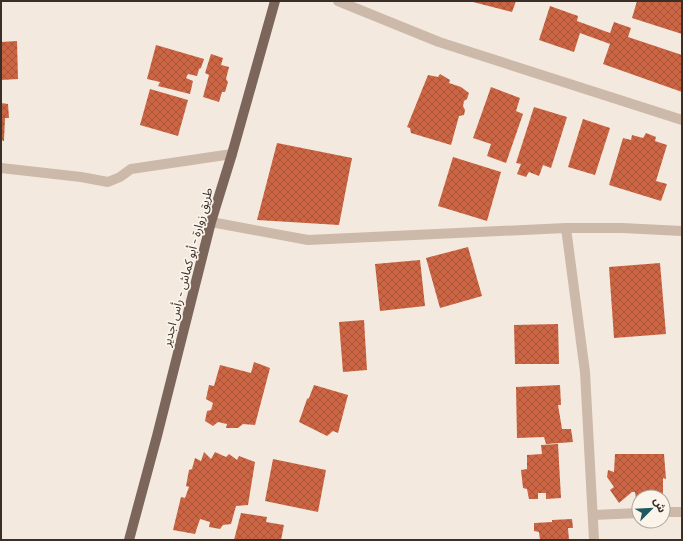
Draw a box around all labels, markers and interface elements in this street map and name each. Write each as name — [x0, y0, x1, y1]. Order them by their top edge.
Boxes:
street label: طريق زوارة - أبو كماش - رأس اجدير — [156, 185, 217, 350]
north arrow — [631, 489, 671, 529]
text: ش — [650, 495, 671, 515]

